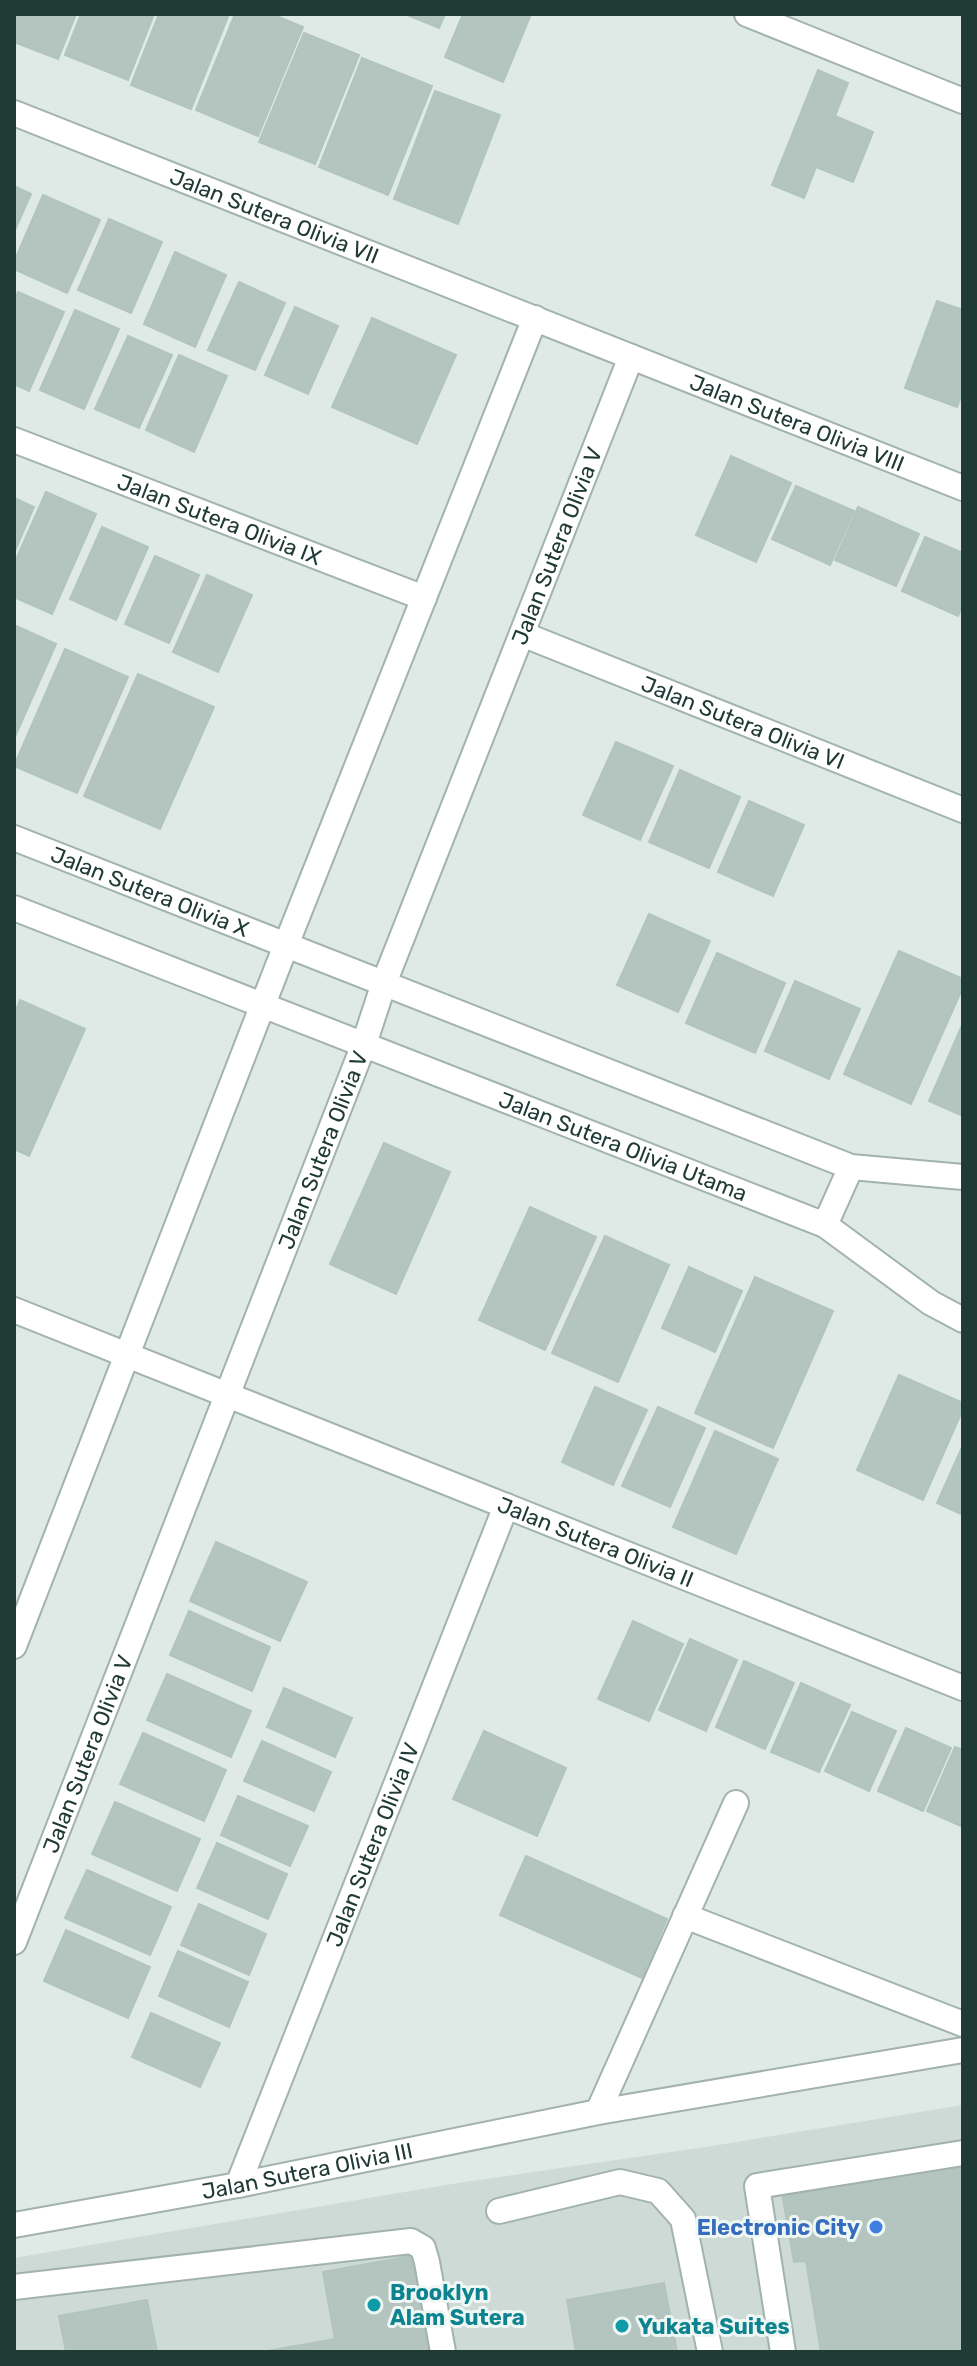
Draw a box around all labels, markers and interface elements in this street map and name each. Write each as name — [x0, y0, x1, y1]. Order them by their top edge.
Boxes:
street label: Jalan Sutera Olivia VII — [166, 163, 383, 270]
street label: Jalan Sutera Olivia VIII — [686, 368, 908, 477]
street label: Jalan Sutera Olivia V — [506, 443, 608, 649]
street label: Jalan Sutera Olivia IX — [113, 468, 325, 571]
street label: Jalan Sutera Olivia VI — [637, 670, 848, 775]
street label: Jalan Sutera Olivia X — [47, 841, 253, 943]
street label: Jalan Sutera Olivia V — [272, 1047, 374, 1253]
street label: Jalan Sutera Olivia Utama — [495, 1086, 751, 1207]
street label: Jalan Sutera Olivia II — [493, 1491, 697, 1593]
street label: Jalan Sutera Olivia V — [37, 1651, 139, 1857]
street label: Jalan Sutera Olivia IV — [320, 1739, 425, 1951]
street label: Jalan Sutera Olivia III — [199, 2137, 415, 2205]
place label: Electronic City — [697, 2214, 860, 2241]
marker: Electronic City — [867, 2218, 885, 2236]
place label: Brooklyn Alam Sutera — [390, 2279, 525, 2331]
marker: Brooklyn Alam Sutera — [365, 2296, 383, 2314]
place label: Yukata Suites — [638, 2313, 790, 2340]
marker: Yukata Suites — [613, 2317, 631, 2335]

